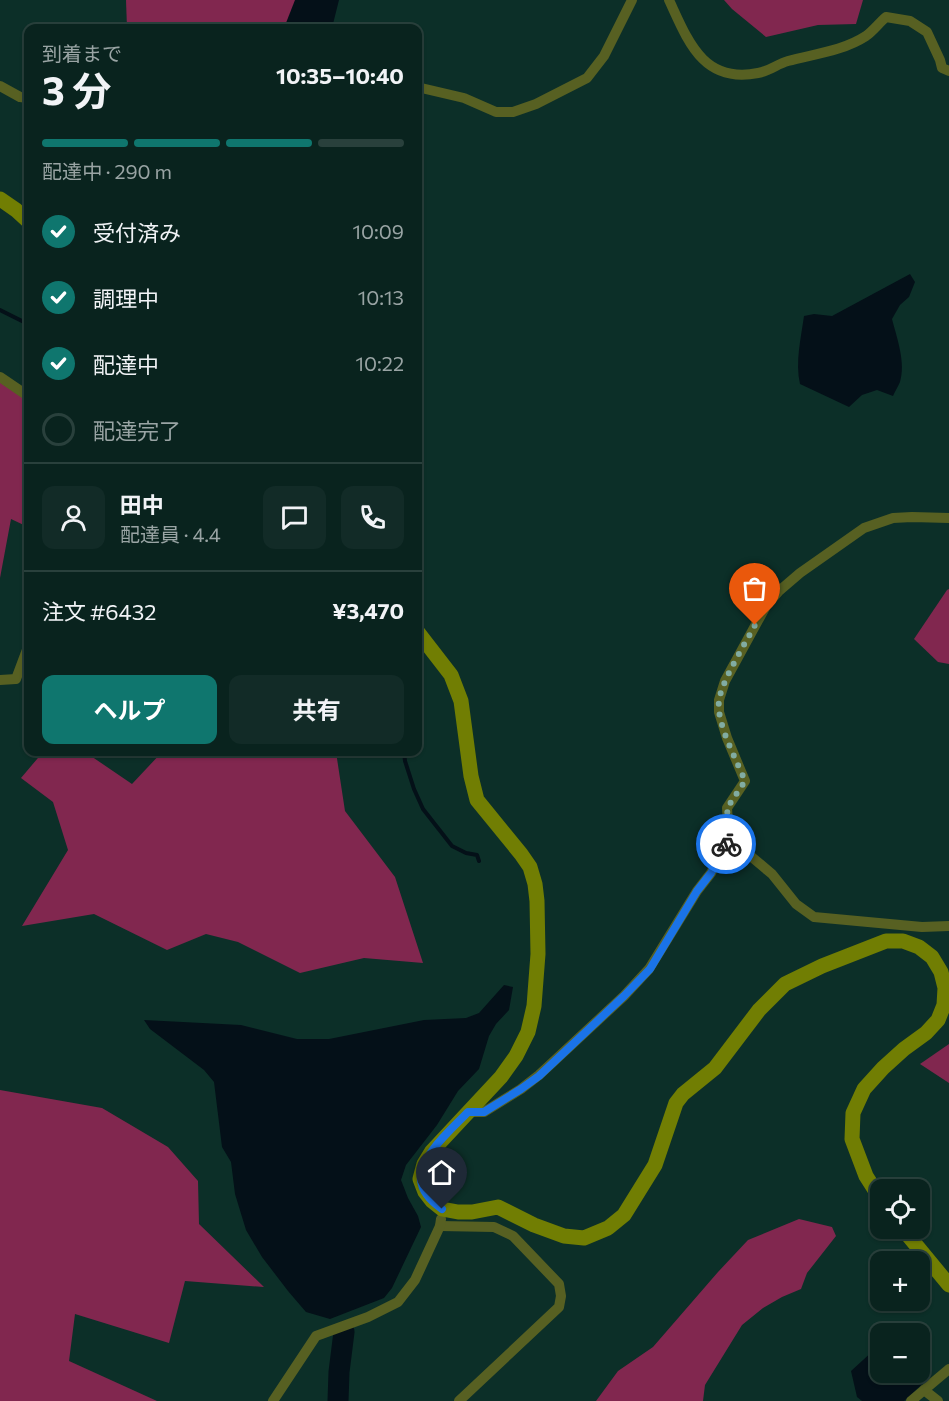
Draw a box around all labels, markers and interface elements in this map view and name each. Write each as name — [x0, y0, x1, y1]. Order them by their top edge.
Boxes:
text: 到着まで — [42, 41, 122, 65]
text: 10:35–10:40 — [276, 62, 404, 89]
text: 3 分 — [42, 65, 111, 113]
text: 配達中 · 290 m — [42, 159, 172, 183]
icon: check — [42, 215, 75, 248]
text: 受付済み — [93, 219, 181, 246]
text: 10:09 — [352, 219, 404, 243]
icon: check — [42, 281, 75, 314]
text: 調理中 — [93, 285, 159, 312]
text: 10:13 — [358, 285, 404, 309]
icon: check — [42, 347, 75, 380]
text: 配達中 — [93, 351, 159, 378]
text: 10:22 — [356, 351, 404, 375]
text: 配達完了 — [93, 417, 181, 444]
button: person — [42, 486, 105, 549]
button: chat — [263, 486, 326, 549]
button: phone — [341, 486, 404, 549]
text: 田中 — [120, 491, 164, 518]
text: 配達員 · 4.4 — [120, 522, 221, 546]
pin — [729, 563, 780, 625]
icon: bag — [738, 572, 771, 605]
text: ¥3,470 — [332, 597, 404, 624]
text: 注文 #6432 — [42, 598, 156, 625]
button: ヘルプ — [42, 675, 217, 744]
button: 共有 — [229, 675, 404, 744]
courier — [696, 814, 756, 874]
icon: bike — [710, 828, 743, 861]
pin — [416, 1147, 467, 1209]
icon: home — [425, 1156, 458, 1189]
map controls — [870, 1179, 930, 1383]
button: locate — [870, 1179, 930, 1239]
button: + — [870, 1251, 930, 1311]
button: − — [870, 1323, 930, 1383]

